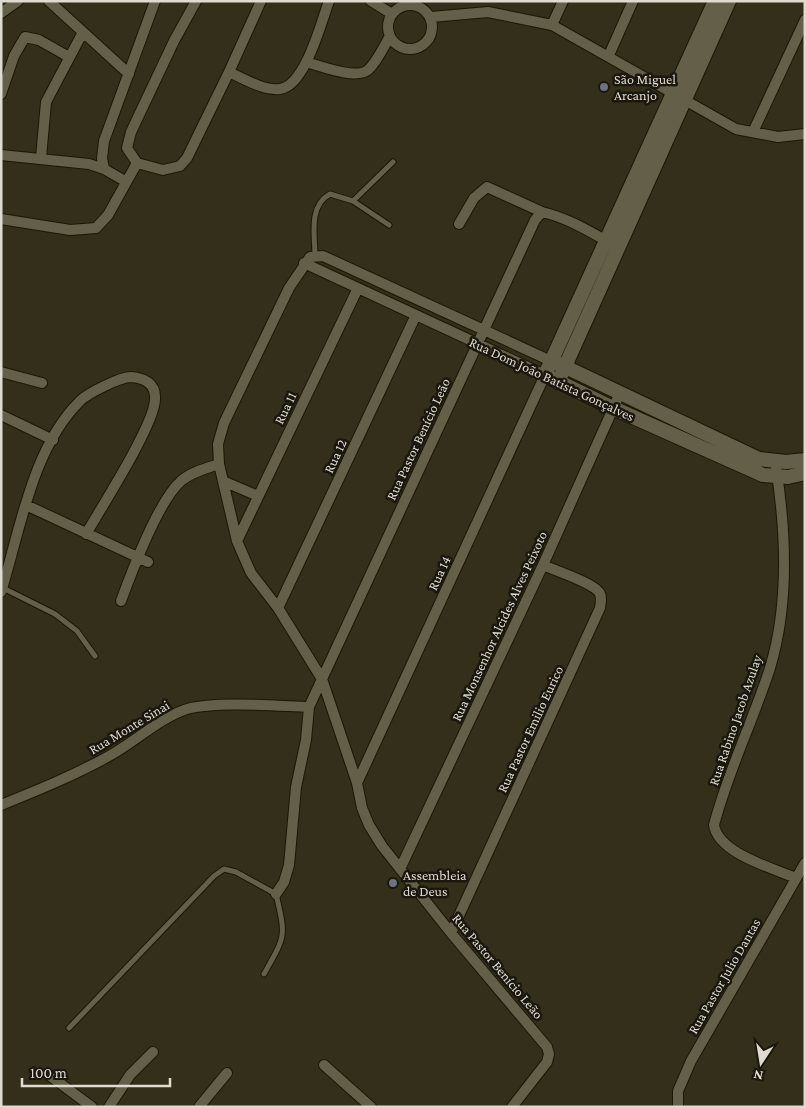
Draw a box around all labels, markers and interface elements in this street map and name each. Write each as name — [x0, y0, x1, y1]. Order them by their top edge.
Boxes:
place label: São Miguel Arcanjo — [614, 71, 676, 104]
marker: São Miguel Arcanjo — [598, 81, 610, 93]
street label: Rua Dom João Batista Gonçalves — [467, 334, 637, 424]
street label: Rua Pastor Benício Leão — [383, 375, 453, 502]
street label: Rua 11 — [270, 389, 300, 427]
street label: Rua 12 — [320, 436, 350, 475]
street label: Rua Monsenhor Alcides Alves Peixoto — [448, 528, 550, 724]
street label: Rua 14 — [424, 553, 454, 593]
street label: Rua Rabino Jacob Azulay — [705, 652, 765, 787]
street label: Rua Pastor Emilio Eurico — [494, 663, 566, 795]
street label: Rua Monte Sinai — [86, 696, 173, 757]
place label: Assembleia de Deus — [403, 867, 467, 899]
marker: Assembleia de Deus — [387, 877, 399, 889]
street label: Rua Pastor Benício Leão — [449, 910, 547, 1022]
street label: Rua Pastor Julio Dantas — [684, 916, 764, 1036]
north arrow — [736, 1038, 786, 1088]
scale bar — [22, 1056, 170, 1088]
text: 100 m — [30, 1065, 67, 1081]
text: N — [752, 1067, 765, 1085]

